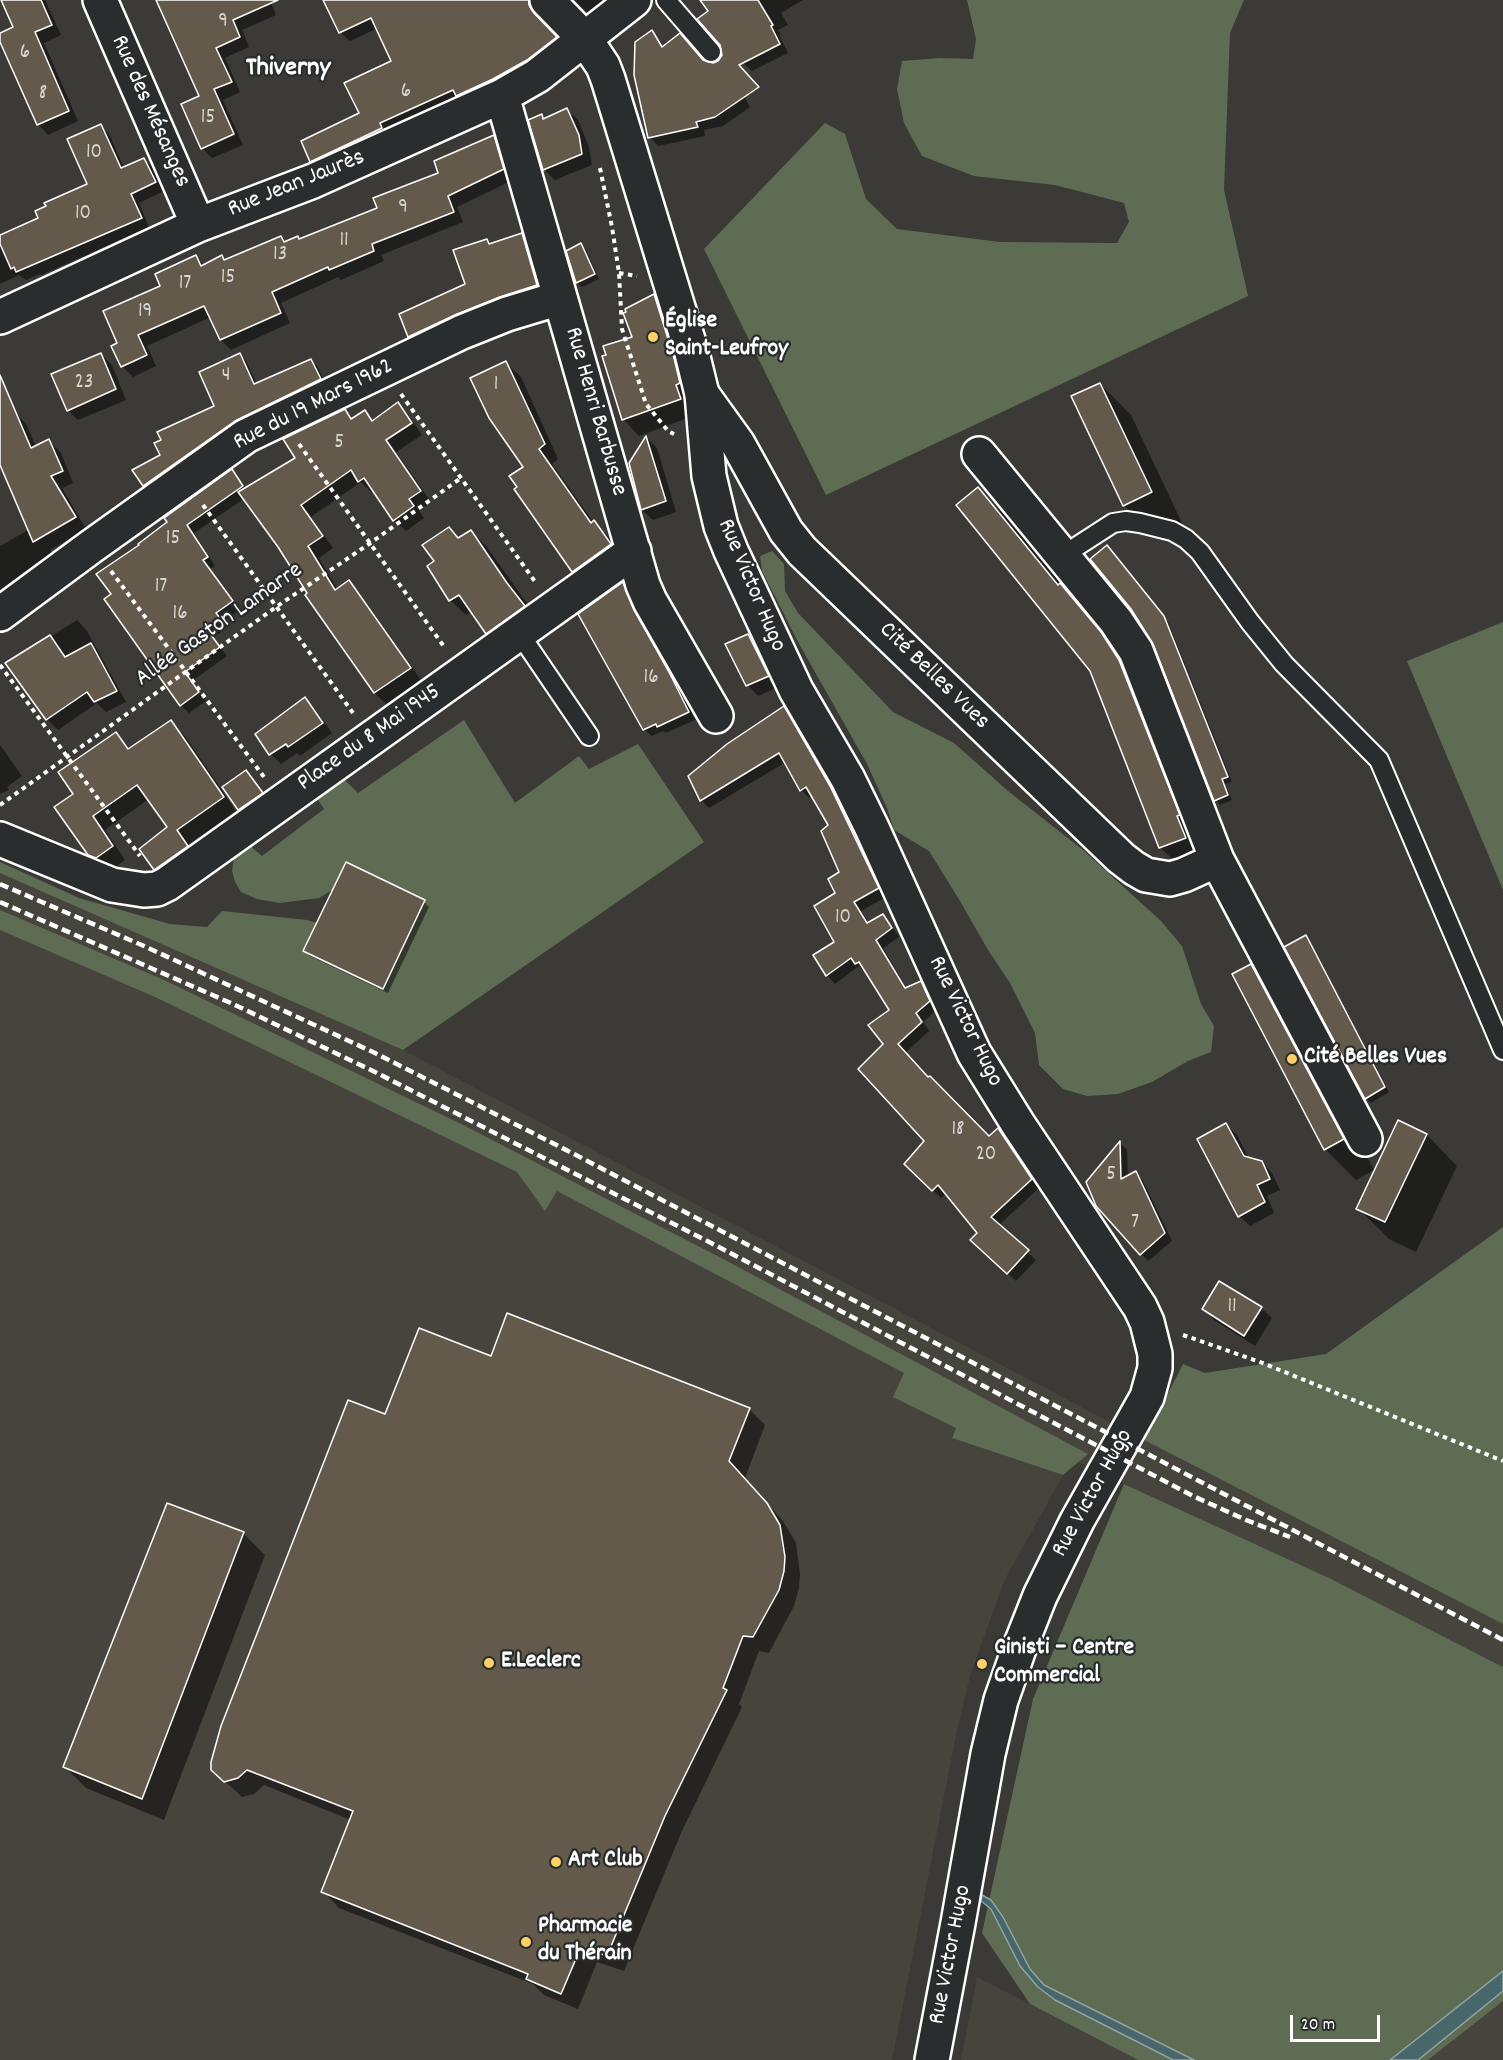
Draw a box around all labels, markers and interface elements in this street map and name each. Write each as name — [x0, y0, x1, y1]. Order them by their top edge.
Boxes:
house number: 9 — [218, 10, 228, 36]
street label: Rue des Mésanges — [103, 31, 195, 193]
house number: 6 — [20, 41, 30, 67]
district label: Thiverny — [246, 54, 330, 86]
house number: 6 — [401, 80, 411, 106]
house number: 8 — [39, 82, 47, 108]
house number: 15 — [201, 106, 215, 132]
house number: 10 — [86, 141, 102, 167]
street label: Rue Jean Jaurès — [224, 145, 370, 225]
house number: 9 — [398, 196, 408, 222]
house number: 10 — [75, 202, 91, 228]
house number: 11 — [339, 229, 349, 255]
house number: 13 — [273, 243, 287, 269]
house number: 15 — [221, 266, 235, 292]
house number: 17 — [179, 272, 191, 298]
house number: 19 — [138, 300, 152, 326]
place label: Église Saint-Leufroy — [665, 309, 788, 365]
street label: Rue Henri Barbusse — [556, 324, 632, 500]
marker: Église Saint-Leufroy — [646, 330, 660, 344]
street label: Rue du 19 Mars 1962 — [229, 353, 399, 459]
house number: 4 — [222, 364, 230, 390]
house number: 23 — [75, 371, 93, 397]
house number: 1 — [494, 373, 498, 399]
house number: 5 — [334, 431, 344, 457]
street label: Rue Victor Hugo — [709, 515, 791, 657]
house number: 15 — [166, 527, 180, 553]
street label: Allée Gaston Lamarre — [131, 558, 309, 694]
house number: 17 — [155, 575, 167, 601]
house number: 16 — [173, 602, 187, 628]
street label: Cité Belles Vues — [872, 617, 994, 737]
house number: 16 — [644, 666, 658, 692]
street label: Place du 8 Mai 1945 — [293, 679, 447, 799]
house number: 10 — [835, 906, 851, 932]
street label: Rue Victor Hugo — [920, 952, 1008, 1092]
place label: Cité Belles Vues — [1304, 1045, 1447, 1073]
marker: Cité Belles Vues — [1285, 1052, 1299, 1066]
house number: 18 — [951, 1118, 965, 1144]
house number: 20 — [976, 1143, 996, 1169]
house number: 5 — [1106, 1163, 1116, 1189]
house number: 7 — [1131, 1211, 1139, 1237]
house number: 11 — [1227, 1295, 1237, 1321]
street label: Rue Victor Hugo — [1047, 1425, 1141, 1563]
place label: Ginisti – Centre Commercial — [994, 1636, 1134, 1692]
place label: E.Leclerc — [501, 1649, 581, 1677]
marker: E.Leclerc — [482, 1656, 496, 1670]
marker: Ginisti – Centre Commercial — [975, 1657, 989, 1671]
place label: Art Club — [568, 1848, 643, 1876]
marker: Art Club — [549, 1855, 563, 1869]
street label: Rue Victor Hugo — [924, 1883, 980, 2027]
place label: Pharmacie du Thérain — [538, 1914, 632, 1970]
marker: Pharmacie du Thérain — [519, 1935, 533, 1949]
scale bar — [1293, 2003, 1383, 2041]
text: 20 m — [1301, 2013, 1335, 2038]

